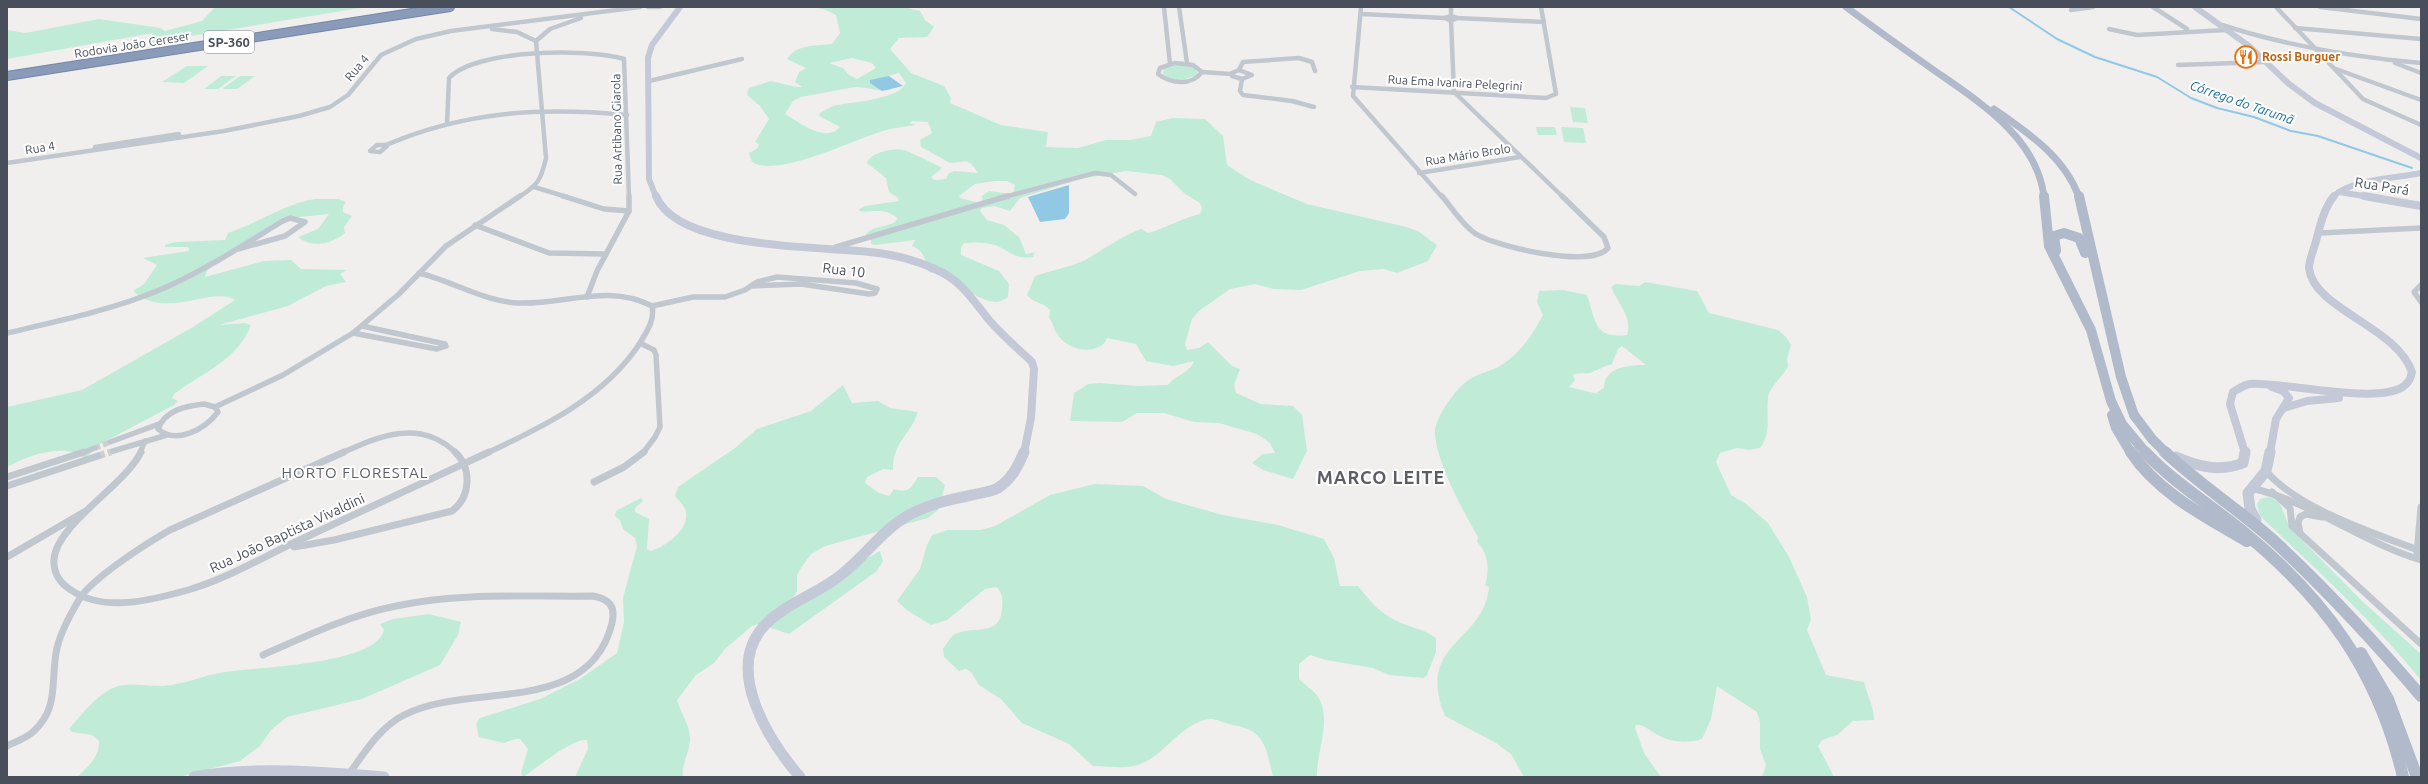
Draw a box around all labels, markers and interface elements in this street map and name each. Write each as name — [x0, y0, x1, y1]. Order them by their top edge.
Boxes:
street label: Rodovia João Cereser — [73, 29, 191, 60]
road number: SP-360 — [204, 31, 254, 53]
restaurant icon: Rossi Burguer — [2233, 44, 2259, 70]
place label: Rossi Burguer — [2262, 50, 2340, 63]
street label: Rua 4 — [342, 52, 371, 83]
street label: Rua Ema Ivanira Pelegrini — [1387, 72, 1523, 93]
street label: Rua Artibano Giarola — [609, 73, 624, 185]
water label: Córrego do Tarumã — [2188, 78, 2297, 127]
street label: Rua 4 — [24, 139, 56, 156]
street label: Rua Mário Brolo — [1424, 141, 1512, 168]
street label: Rua Pará — [2354, 174, 2410, 198]
street label: Rua 10 — [822, 259, 866, 281]
district label: HORTO FLORESTAL — [282, 464, 428, 481]
district label: MARCO LEITE — [1317, 467, 1445, 487]
street label: Rua João Baptista Vivaldini — [207, 490, 367, 576]

